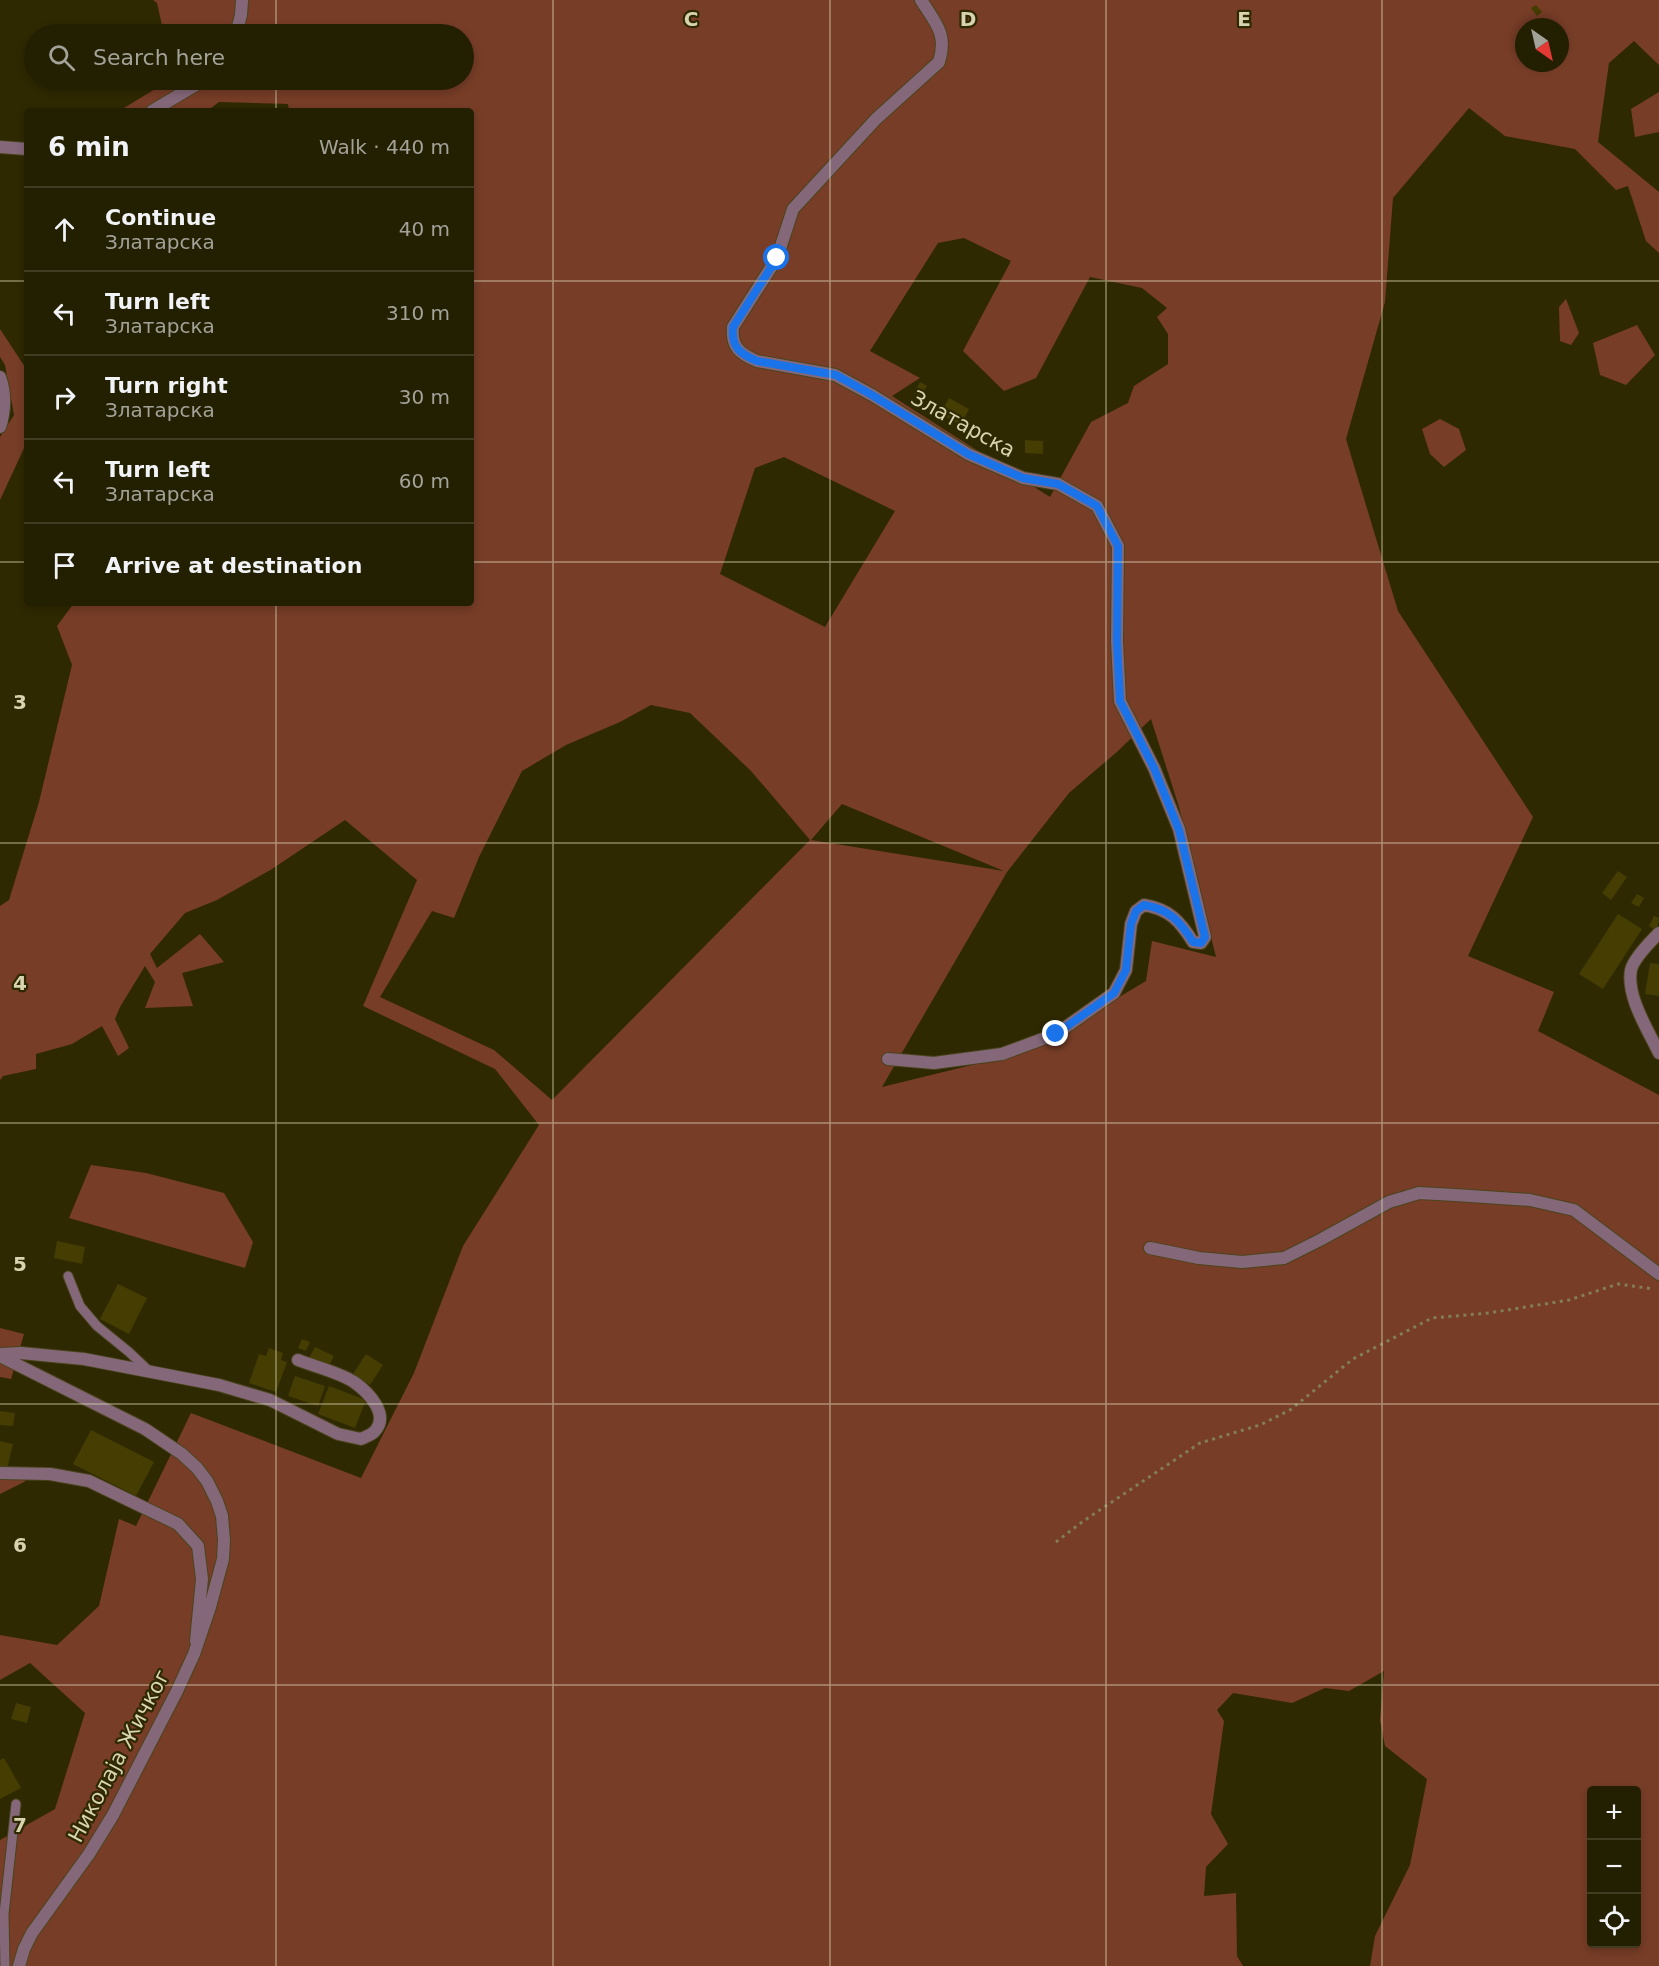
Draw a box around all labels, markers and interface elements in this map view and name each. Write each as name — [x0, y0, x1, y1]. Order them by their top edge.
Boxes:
text: C — [684, 7, 698, 31]
text: D — [960, 7, 976, 31]
text: E — [1237, 7, 1251, 31]
north arrow — [1515, 18, 1569, 72]
search box — [24, 24, 474, 90]
icon: search — [45, 41, 78, 74]
text: Search here — [93, 45, 225, 70]
text: 6 min — [48, 132, 130, 162]
text: Walk · 440 m — [319, 135, 450, 159]
text: Continue — [105, 205, 216, 230]
icon: ahead — [48, 213, 81, 246]
text: 40 m — [399, 217, 450, 241]
text: Златарска — [105, 230, 215, 254]
route start — [763, 244, 789, 270]
text: Turn left — [105, 289, 210, 314]
icon: left — [48, 297, 81, 330]
text: 310 m — [386, 301, 450, 325]
text: Златарска — [105, 314, 215, 338]
text: Turn right — [105, 373, 228, 398]
icon: right — [48, 381, 81, 414]
text: 30 m — [399, 385, 450, 409]
street label: Златарска — [907, 386, 1019, 462]
text: Златарска — [105, 398, 215, 422]
text: Turn left — [105, 457, 210, 482]
icon: left — [48, 465, 81, 498]
text: 60 m — [399, 469, 450, 493]
text: Златарска — [105, 482, 215, 506]
icon: arrive — [48, 549, 81, 582]
text: Arrive at destination — [105, 553, 362, 578]
text: 3 — [13, 690, 27, 714]
text: 4 — [13, 971, 27, 995]
route end — [1042, 1020, 1068, 1046]
text: 5 — [13, 1252, 27, 1276]
text: 6 — [13, 1533, 27, 1557]
street label: Николаја Жичког — [63, 1666, 175, 1846]
map controls — [1587, 1786, 1641, 1948]
button: + — [1587, 1786, 1641, 1840]
text: 7 — [13, 1813, 27, 1837]
button: − — [1587, 1840, 1641, 1894]
button: locate — [1587, 1894, 1641, 1948]

